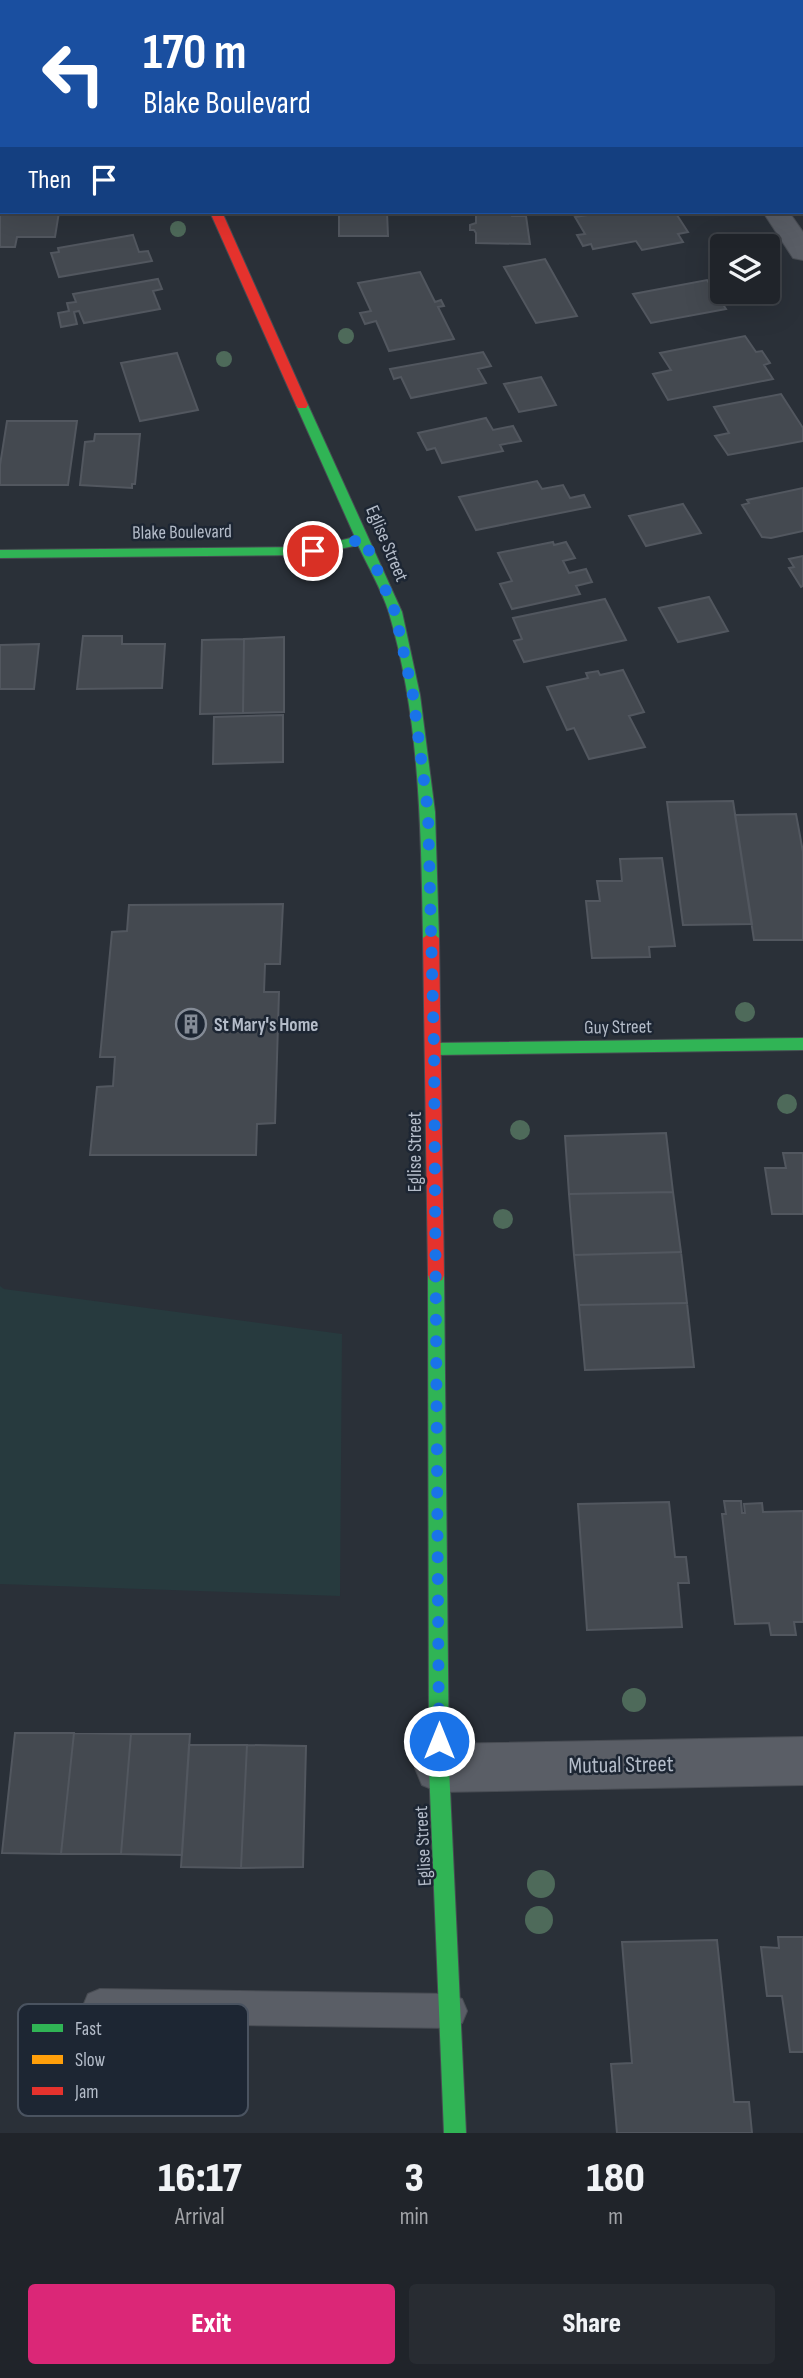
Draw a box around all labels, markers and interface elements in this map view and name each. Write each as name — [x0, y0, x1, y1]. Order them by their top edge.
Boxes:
text: 170 m — [143, 24, 247, 83]
icon: left — [28, 28, 119, 119]
text: Blake Boulevard — [143, 84, 311, 123]
icon: arrive — [85, 161, 123, 199]
text: Then — [28, 165, 71, 196]
map controls — [710, 234, 780, 304]
button: layers — [710, 234, 780, 304]
street label: Eglise Street — [360, 502, 413, 585]
street label: Blake Boulevard — [132, 520, 232, 545]
pin — [283, 521, 343, 581]
icon: arrive — [294, 532, 332, 570]
building icon: St Mary's Home — [174, 1007, 208, 1041]
place label: St Mary's Home — [214, 1014, 318, 1037]
street label: Guy Street — [584, 1015, 652, 1040]
street label: Eglise Street — [404, 1112, 427, 1192]
position arrow — [402, 1704, 476, 1778]
street label: Mutual Street — [568, 1750, 674, 1780]
street label: Eglise Street — [410, 1805, 437, 1887]
legend — [18, 2004, 248, 2116]
text: Fast — [75, 2018, 102, 2041]
text: Slow — [75, 2049, 105, 2072]
text: Jam — [74, 2081, 98, 2104]
text: 16:17 — [158, 2153, 242, 2204]
text: 3 — [404, 2153, 424, 2204]
text: 180 — [587, 2153, 645, 2204]
text: Arrival — [175, 2203, 225, 2231]
text: min — [400, 2203, 429, 2231]
text: m — [608, 2203, 623, 2231]
button: Exit — [28, 2284, 395, 2364]
button: Share — [409, 2284, 775, 2364]

